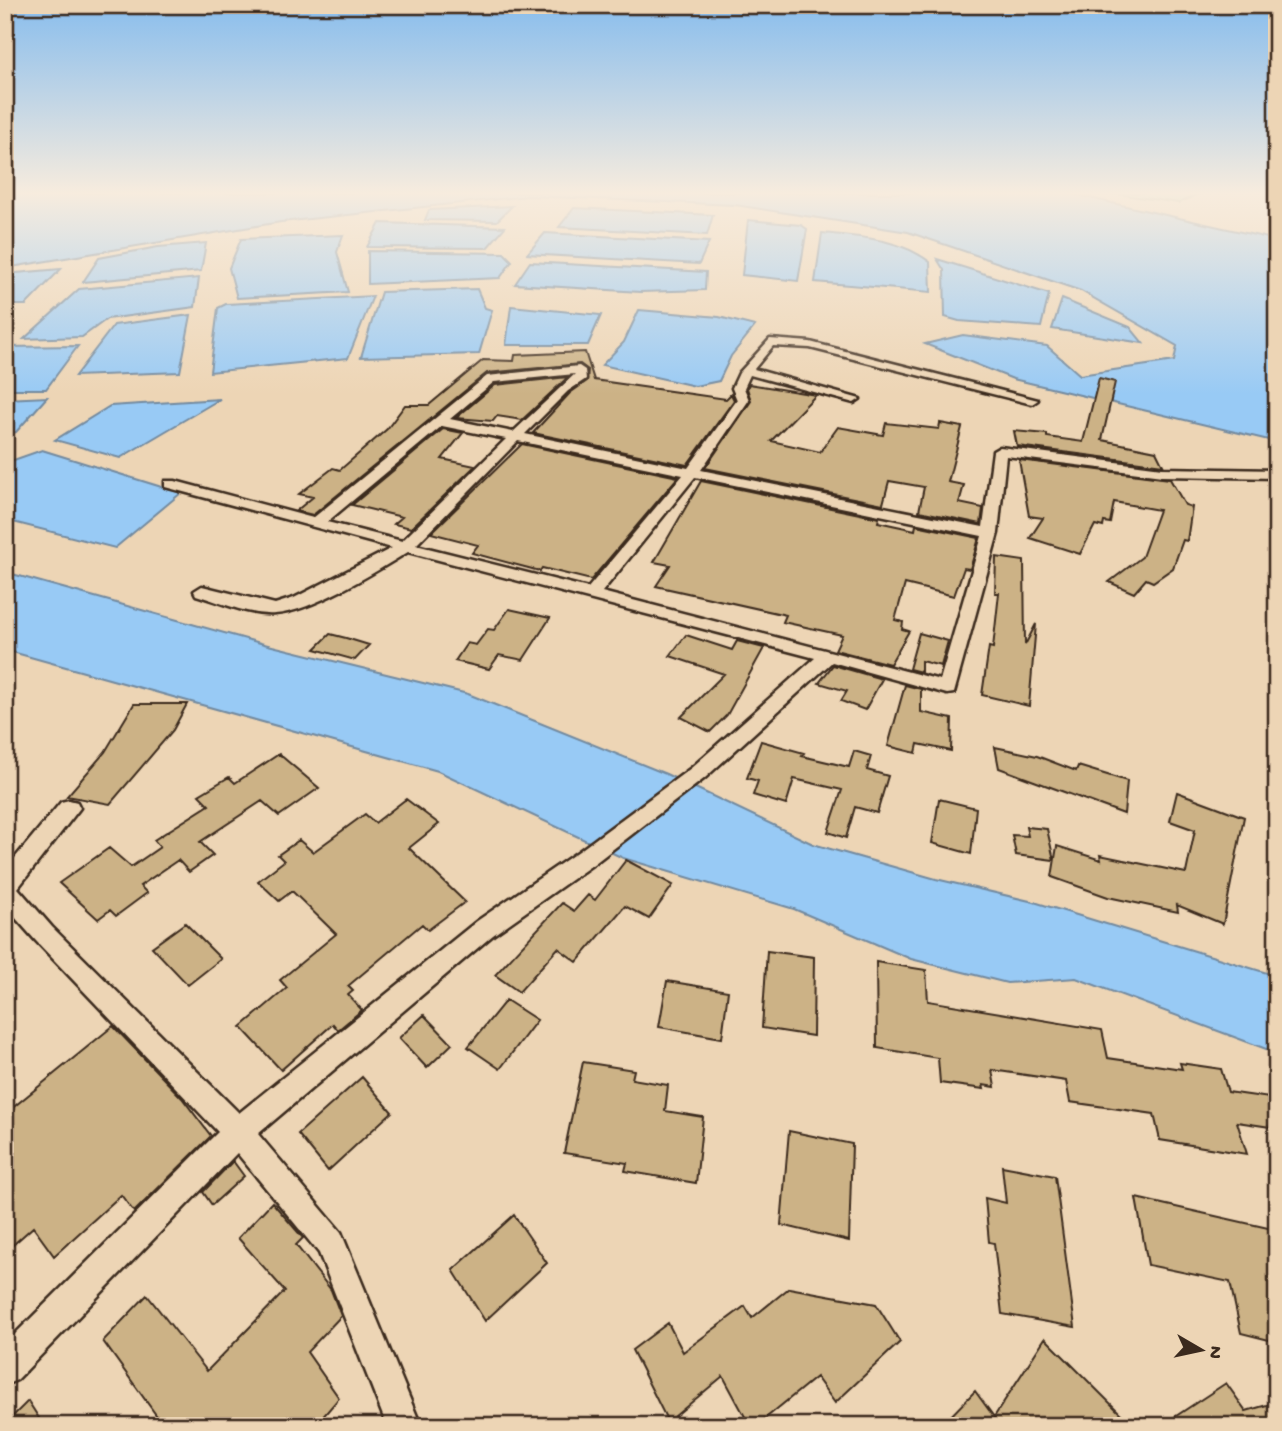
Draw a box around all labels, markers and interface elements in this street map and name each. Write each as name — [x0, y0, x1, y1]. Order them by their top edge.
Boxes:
north arrow — [1166, 1316, 1236, 1386]
text: N — [1202, 1344, 1227, 1360]

